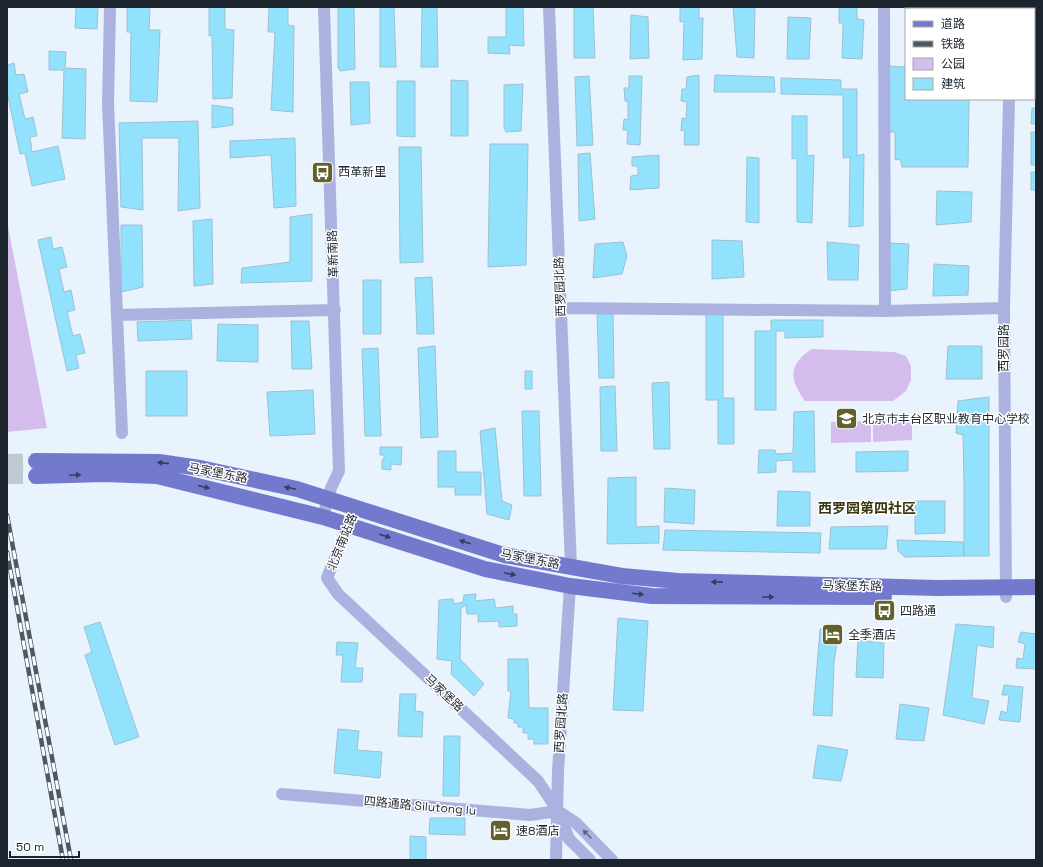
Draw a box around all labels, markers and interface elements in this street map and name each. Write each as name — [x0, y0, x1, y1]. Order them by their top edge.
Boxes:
legend — [905, 8, 1035, 100]
text: 道路 — [941, 16, 965, 32]
text: 铁路 — [941, 36, 965, 52]
text: 公园 — [941, 56, 965, 72]
text: 建筑 — [941, 76, 965, 92]
bus stop icon: 西革新里 — [309, 159, 335, 185]
place label: 西革新里 — [338, 164, 386, 180]
street label: 革新南路 — [324, 230, 342, 278]
street label: 西罗园北路 — [551, 257, 569, 317]
street label: 西罗园路 — [996, 324, 1012, 372]
school or university icon: 北京市丰台区职业教育中心学校 — [833, 406, 859, 432]
place label: 北京市丰台区职业教育中心学校 — [862, 411, 1030, 427]
street label: 马家堡东路 — [187, 459, 249, 487]
one-way arrow — [157, 460, 169, 466]
one-way arrow — [69, 472, 82, 478]
one-way arrow — [198, 484, 210, 490]
one-way arrow — [284, 484, 296, 490]
district label: 西罗园第四社区 — [818, 499, 916, 517]
street label: 北京南站路 — [323, 511, 361, 573]
one-way arrow — [380, 534, 392, 540]
one-way arrow — [459, 539, 471, 545]
street label: 马家堡东路 — [499, 545, 561, 573]
one-way arrow — [504, 571, 516, 577]
street label: 马家堡东路 — [822, 577, 882, 595]
one-way arrow — [710, 579, 723, 585]
one-way arrow — [632, 591, 644, 598]
one-way arrow — [762, 594, 775, 600]
bus stop icon: 四路通 — [871, 598, 897, 624]
place label: 四路通 — [900, 603, 936, 619]
hotel icon: 全季酒店 — [819, 622, 845, 648]
place label: 全季酒店 — [848, 627, 896, 643]
street label: 马家堡路 — [421, 671, 467, 715]
street label: 西罗园北路 — [551, 693, 571, 753]
street label: 四路通路 Silutong lu — [363, 793, 477, 819]
hotel icon: 速8酒店 — [487, 818, 513, 844]
place label: 速8酒店 — [516, 823, 559, 839]
one-way arrow — [582, 829, 591, 839]
scale bar — [10, 833, 79, 859]
text: 50 m — [16, 839, 44, 855]

